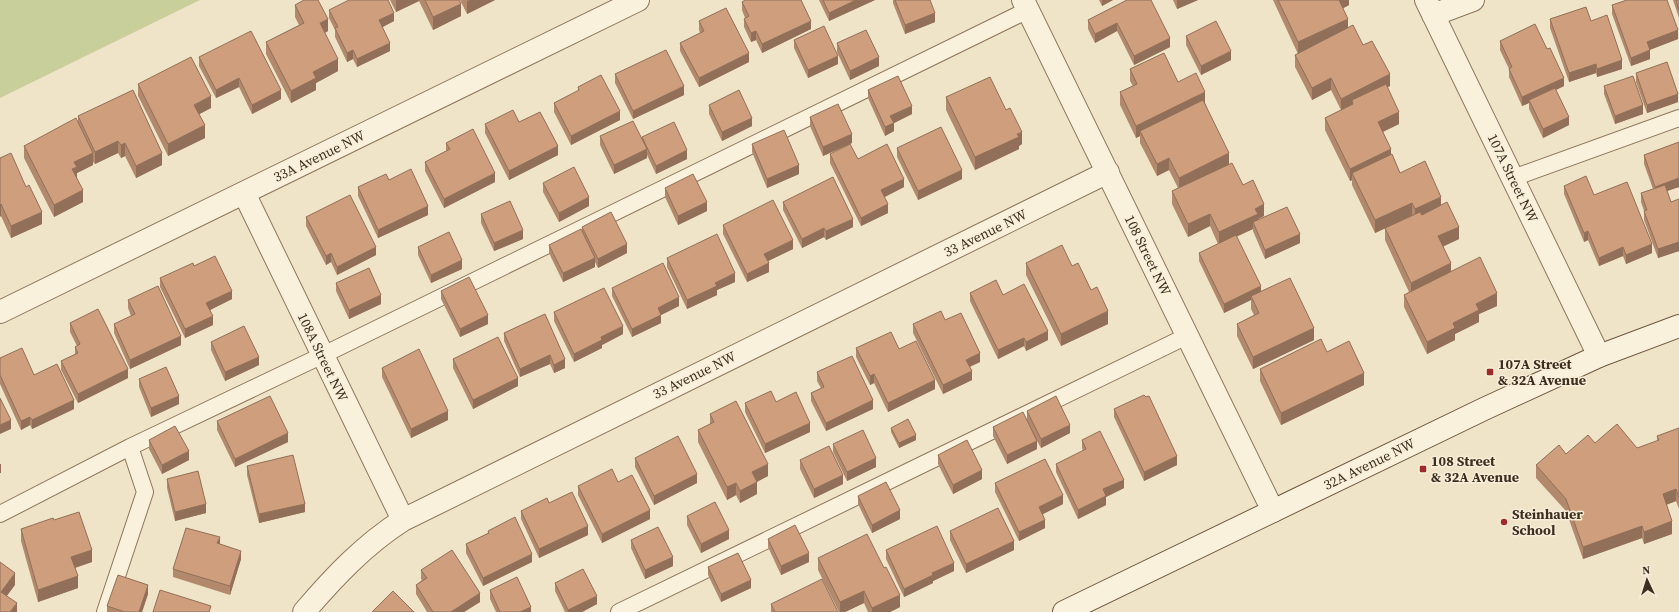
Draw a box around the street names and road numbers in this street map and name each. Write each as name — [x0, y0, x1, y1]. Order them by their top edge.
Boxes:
street label: 33A Avenue NW — [270, 125, 369, 187]
street label: 107A Street NW — [1483, 130, 1543, 226]
street label: 33 Avenue NW — [940, 204, 1030, 262]
street label: 108 Street NW — [1120, 211, 1176, 299]
street label: 108A Street NW — [293, 309, 353, 405]
street label: 33 Avenue NW — [649, 346, 739, 404]
street label: 32A Avenue NW — [1320, 433, 1419, 495]

